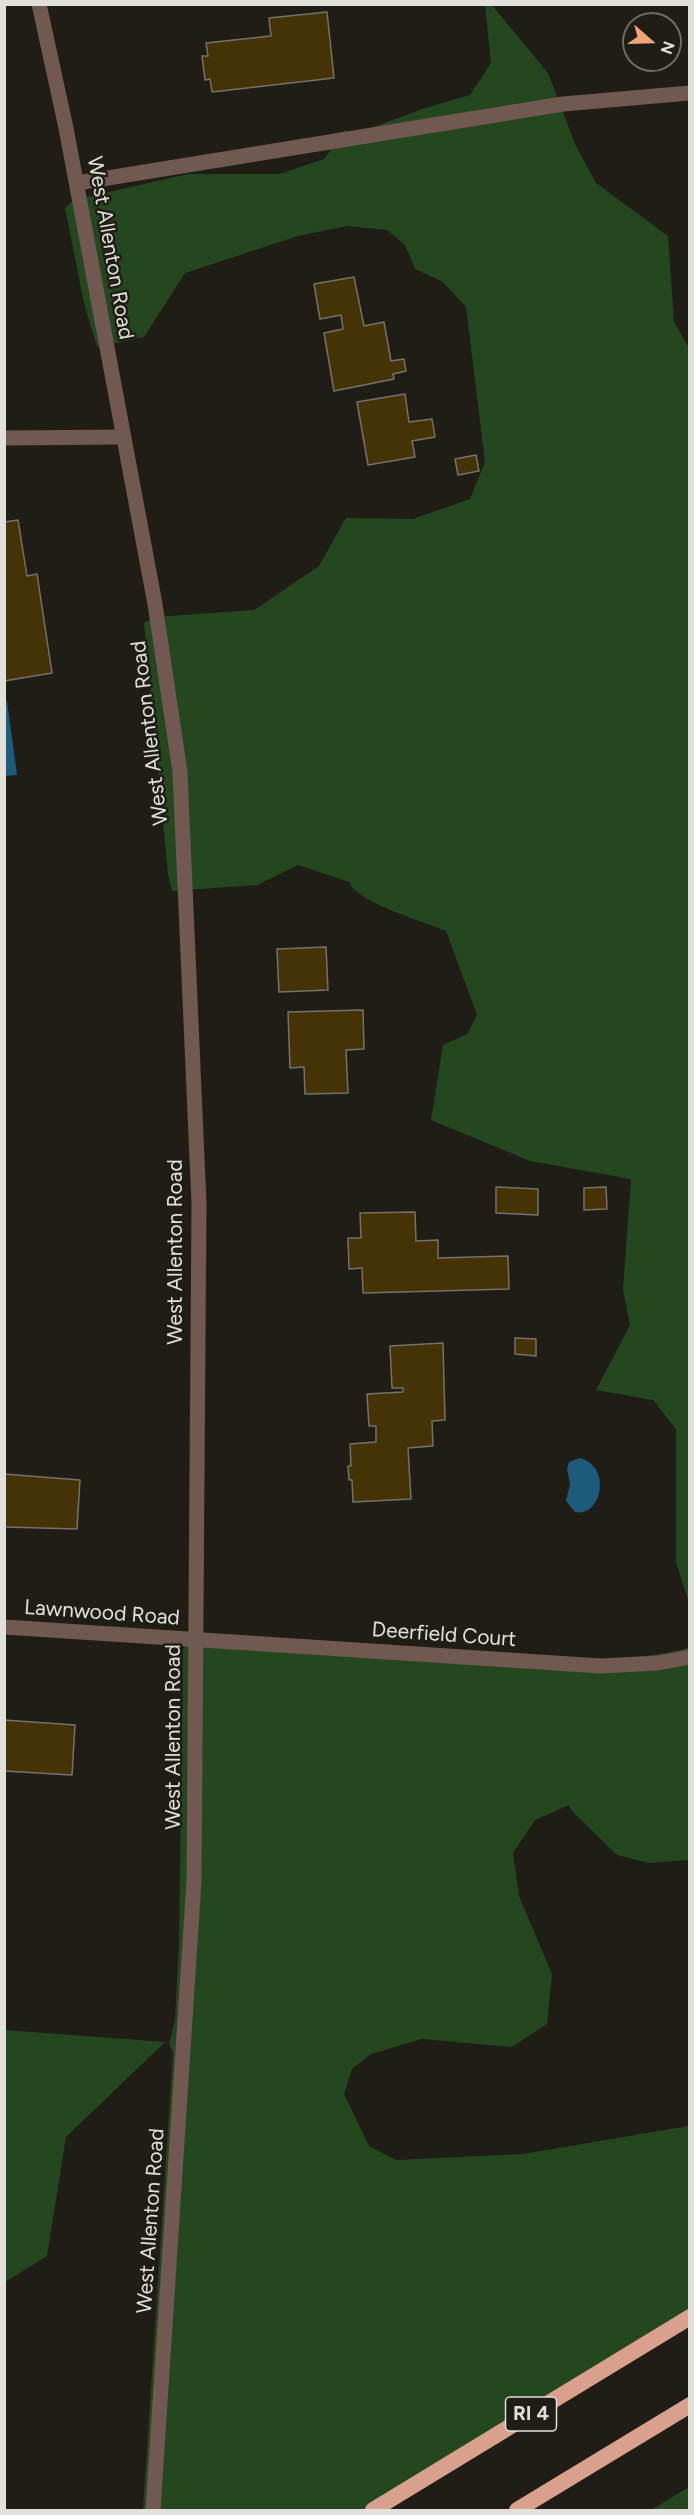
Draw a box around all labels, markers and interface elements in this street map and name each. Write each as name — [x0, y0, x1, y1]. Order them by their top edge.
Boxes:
north arrow — [622, 12, 682, 72]
text: N — [656, 39, 679, 57]
street label: West Allenton Road — [81, 154, 139, 342]
street label: West Allenton Road — [126, 639, 174, 827]
street label: West Allenton Road — [163, 1159, 189, 1345]
street label: Lawnwood Road — [23, 1595, 181, 1631]
street label: Deerfield Court — [371, 1617, 517, 1653]
street label: West Allenton Road — [161, 1644, 187, 1830]
street label: West Allenton Road — [132, 2128, 170, 2314]
road number: RI 4 — [506, 2397, 556, 2431]

